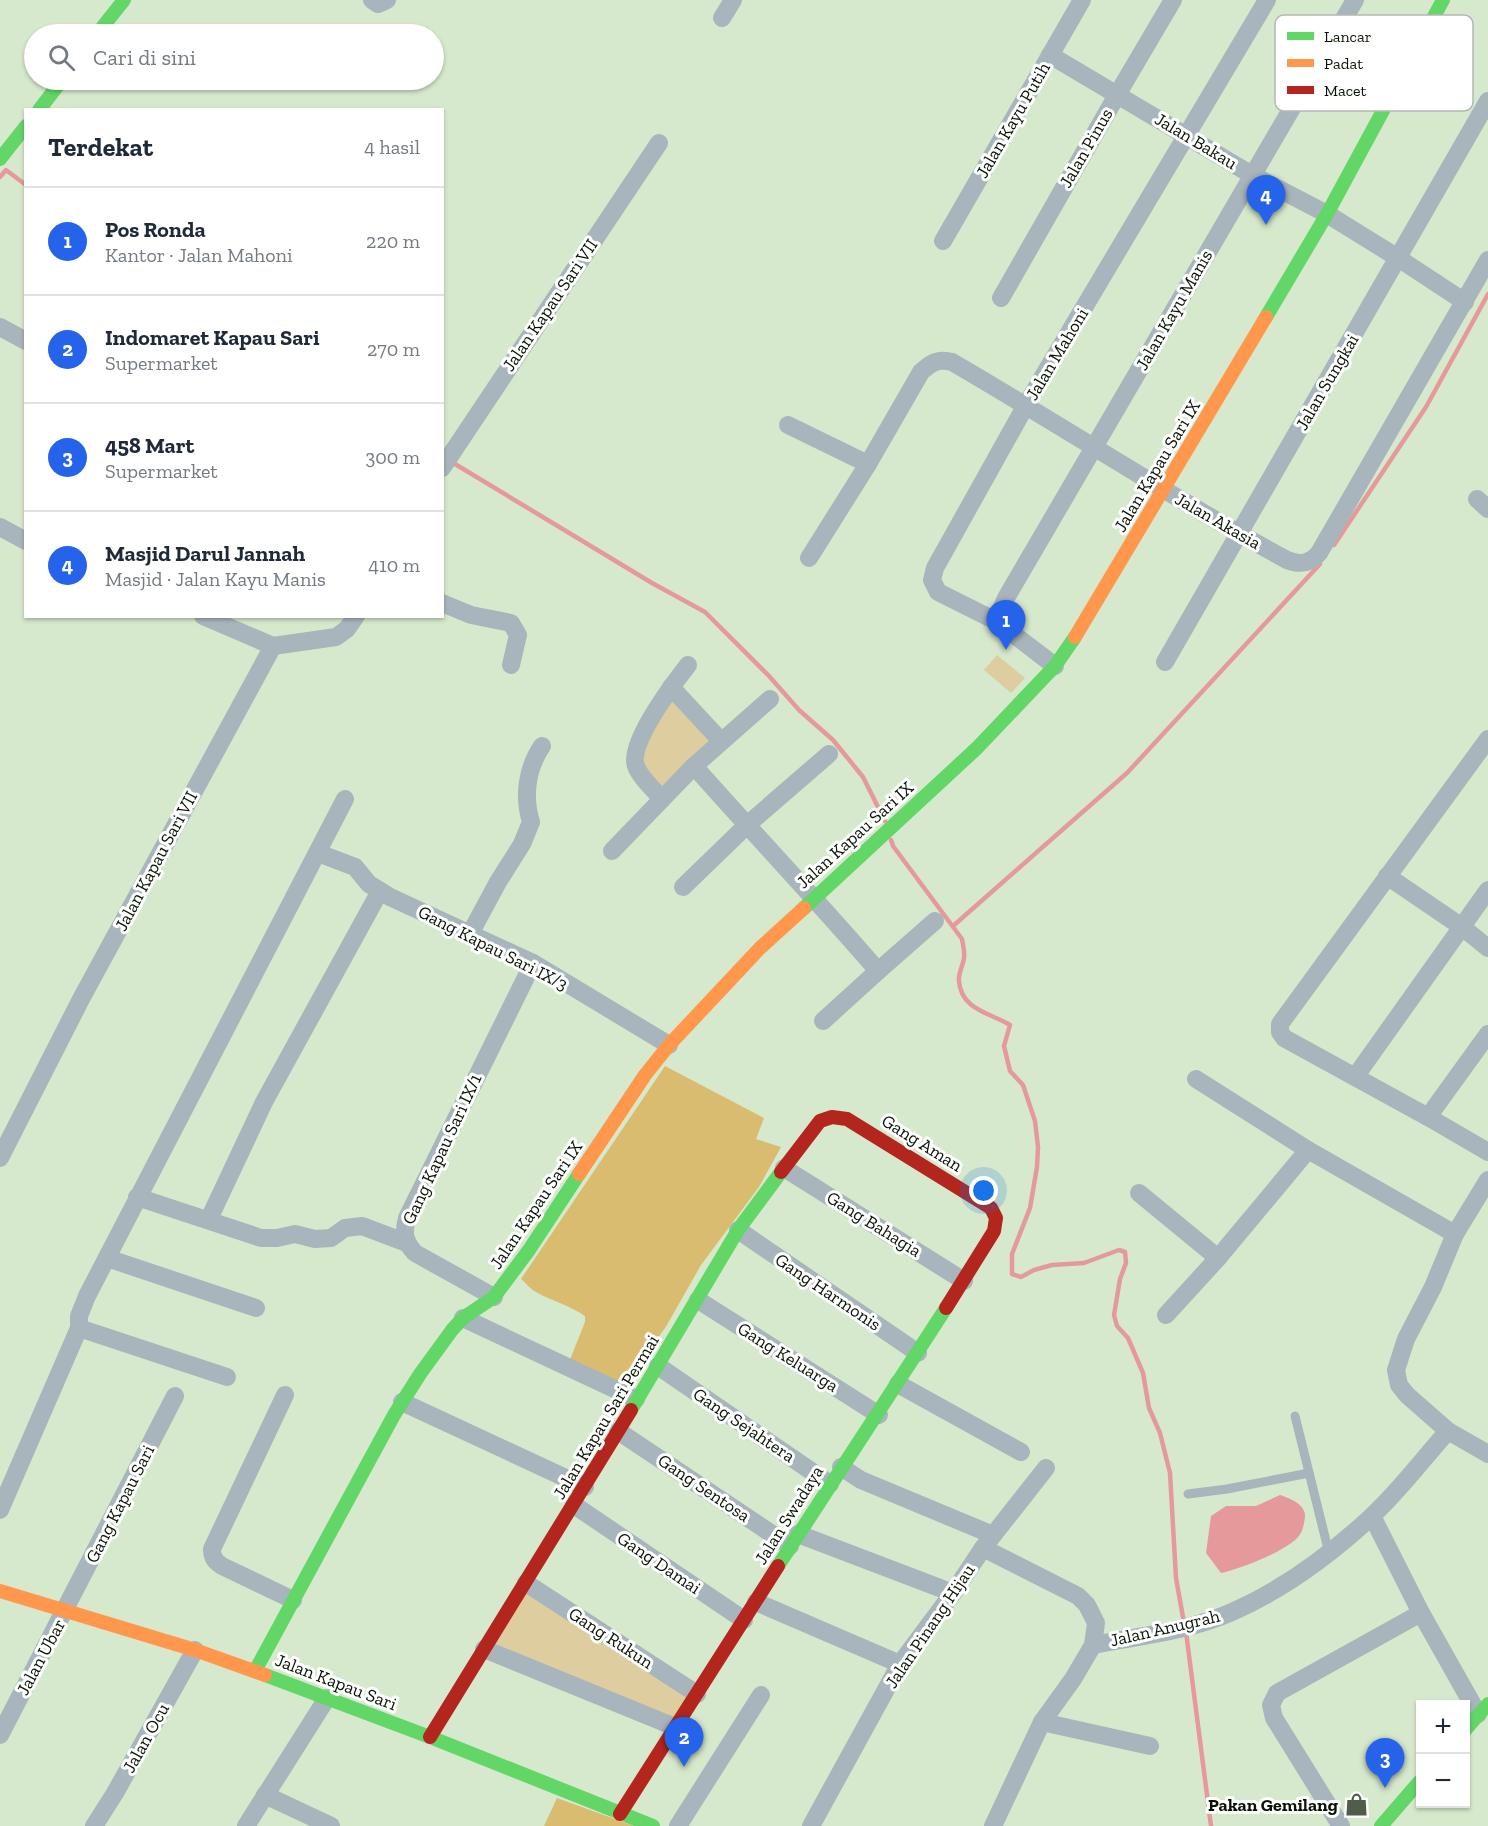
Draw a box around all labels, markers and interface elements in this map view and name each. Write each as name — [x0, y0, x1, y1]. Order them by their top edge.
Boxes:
legend — [1275, 15, 1473, 111]
search box — [24, 24, 444, 90]
text: Lancar — [1324, 27, 1372, 46]
icon: search — [45, 41, 78, 74]
text: Cari di sini — [93, 44, 196, 71]
text: Padat — [1324, 54, 1363, 73]
street label: Jalan Kayu Putih — [971, 58, 1055, 182]
text: Macet — [1324, 81, 1367, 100]
street label: Jalan Pinus — [1054, 104, 1118, 192]
street label: Jalan Bakau — [1151, 108, 1241, 174]
text: Terdekat — [48, 131, 153, 163]
text: 4 hasil — [364, 135, 420, 159]
pin: 4 — [1246, 176, 1286, 225]
text: Pos Ronda — [105, 216, 206, 243]
text: 1 — [63, 229, 72, 253]
text: 220 m — [366, 229, 420, 253]
street label: Jalan Kapau Sari VII — [498, 234, 603, 375]
text: Kantor · Jalan Mahoni — [105, 243, 293, 267]
street label: Jalan Kayu Manis — [1131, 246, 1217, 374]
street label: Jalan Mahoni — [1021, 304, 1093, 404]
text: Indomaret Kapau Sari — [105, 324, 320, 351]
street label: Jalan Sungkai — [1291, 330, 1363, 434]
text: 2 — [62, 337, 73, 361]
text: 270 m — [367, 337, 420, 361]
text: Supermarket — [105, 351, 218, 375]
street label: Jalan Kapau Sari IX — [1109, 396, 1205, 536]
text: 458 Mart — [105, 432, 194, 459]
text: 3 — [62, 445, 73, 469]
text: 300 m — [365, 445, 420, 469]
text: Supermarket — [105, 459, 218, 483]
street label: Jalan Akasia — [1171, 488, 1265, 554]
text: Masjid Darul Jannah — [105, 540, 305, 567]
text: 4 — [62, 553, 73, 577]
text: 410 m — [368, 553, 420, 577]
text: Masjid · Jalan Kayu Manis — [105, 567, 326, 591]
pin: 1 — [986, 600, 1026, 650]
street label: Jalan Kapau Sari IX — [792, 776, 918, 893]
street label: Jalan Kapau Sari VII — [110, 787, 202, 935]
street label: Gang Kapau Sari IX/3 — [414, 901, 572, 995]
street label: Gang Kapau Sari IX/1 — [397, 1070, 487, 1228]
street label: Gang Aman — [878, 1110, 967, 1177]
street label: Jalan Kapau Sari IX — [485, 1136, 587, 1273]
your location — [969, 1176, 998, 1205]
street label: Gang Bahagia — [823, 1186, 926, 1262]
street label: Gang Harmonis — [771, 1248, 885, 1336]
street label: Gang Keluarga — [734, 1317, 843, 1397]
street label: Jalan Kapau Sari Permai — [548, 1331, 664, 1503]
street label: Gang Sejahtera — [689, 1383, 799, 1467]
street label: Gang Kapau Sari — [81, 1441, 159, 1567]
street label: Gang Sentosa — [654, 1449, 754, 1527]
street label: Jalan Swadaya — [750, 1461, 828, 1568]
street label: Gang Damai — [613, 1527, 705, 1599]
street label: Jalan Pinang Hijau — [880, 1560, 980, 1692]
street label: Gang Rukun — [565, 1603, 658, 1674]
street label: Jalan Anugrah — [1108, 1605, 1222, 1651]
street label: Jalan Ubar — [12, 1615, 70, 1699]
street label: Jalan Kapau Sari — [272, 1649, 400, 1715]
street label: Jalan Ocu — [118, 1699, 174, 1777]
map controls — [1416, 1700, 1470, 1808]
button: + — [1416, 1700, 1470, 1754]
pin: 2 — [664, 1718, 704, 1767]
pin: 3 — [1366, 1738, 1404, 1788]
button: − — [1416, 1754, 1470, 1808]
shop icon: Pakan Gemilang — [1343, 1792, 1369, 1818]
place label: Pakan Gemilang — [1208, 1794, 1338, 1816]

